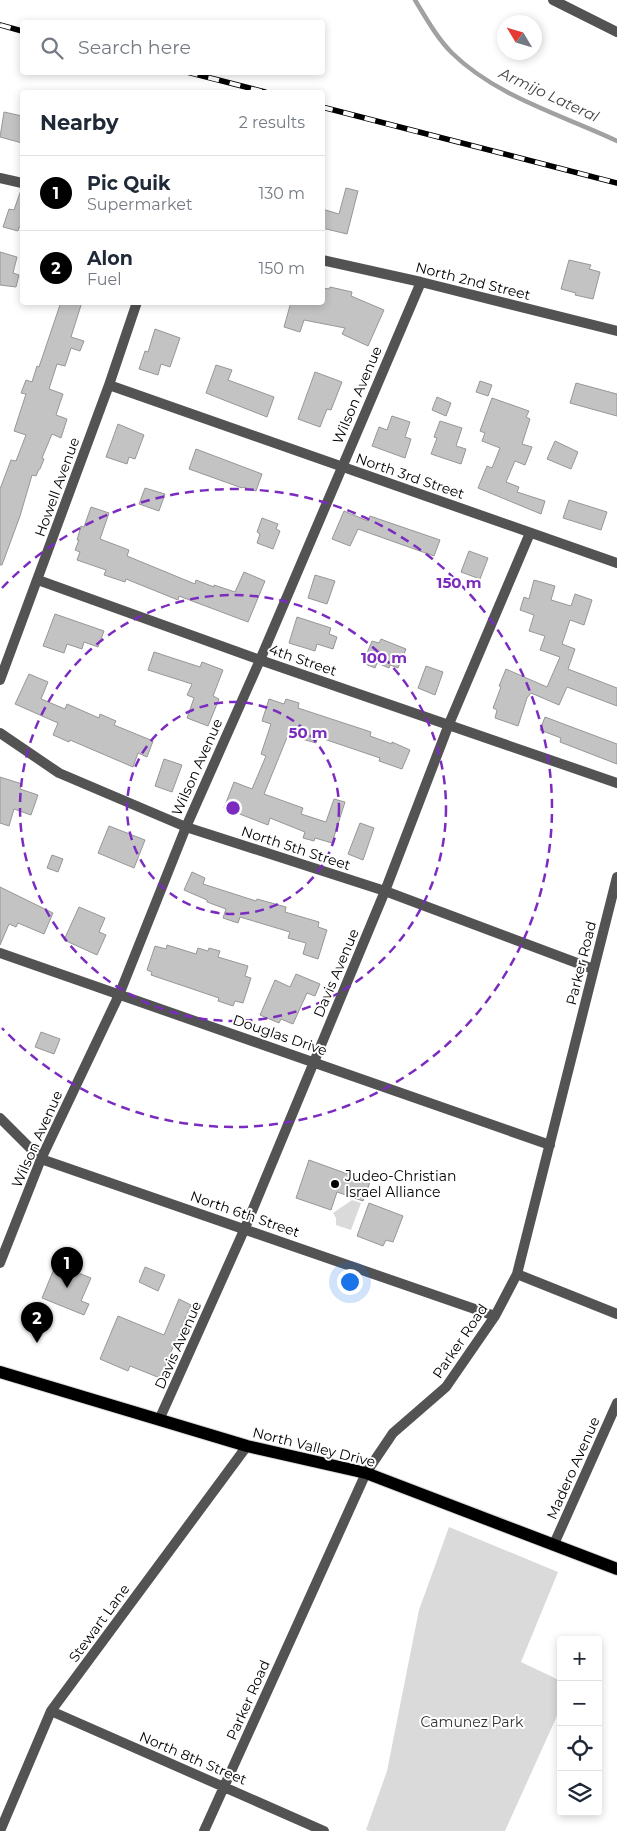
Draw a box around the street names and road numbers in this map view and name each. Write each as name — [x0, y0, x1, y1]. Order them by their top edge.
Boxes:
street label: North 2nd Street — [414, 258, 533, 304]
street label: Wilson Avenue — [328, 343, 386, 447]
street label: Howell Avenue — [31, 435, 83, 539]
street label: North 3rd Street — [353, 449, 467, 503]
street label: 4th Street — [267, 640, 340, 680]
street label: Wilson Avenue — [168, 716, 226, 818]
street label: North 5th Street — [239, 822, 353, 874]
street label: Parker Road — [562, 919, 600, 1007]
street label: Davis Avenue — [309, 926, 363, 1020]
street label: Douglas Drive — [230, 1010, 330, 1060]
street label: Wilson Avenue — [8, 1088, 66, 1190]
street label: North 6th Street — [188, 1187, 302, 1241]
street label: Davis Avenue — [151, 1298, 205, 1392]
street label: Parker Road — [428, 1300, 492, 1382]
street label: Madero Avenue — [542, 1414, 604, 1522]
street label: North Valley Drive — [251, 1423, 377, 1471]
street label: Stewart Lane — [65, 1580, 133, 1666]
street label: Parker Road — [222, 1657, 274, 1743]
street label: North 8th Street — [137, 1727, 250, 1789]

